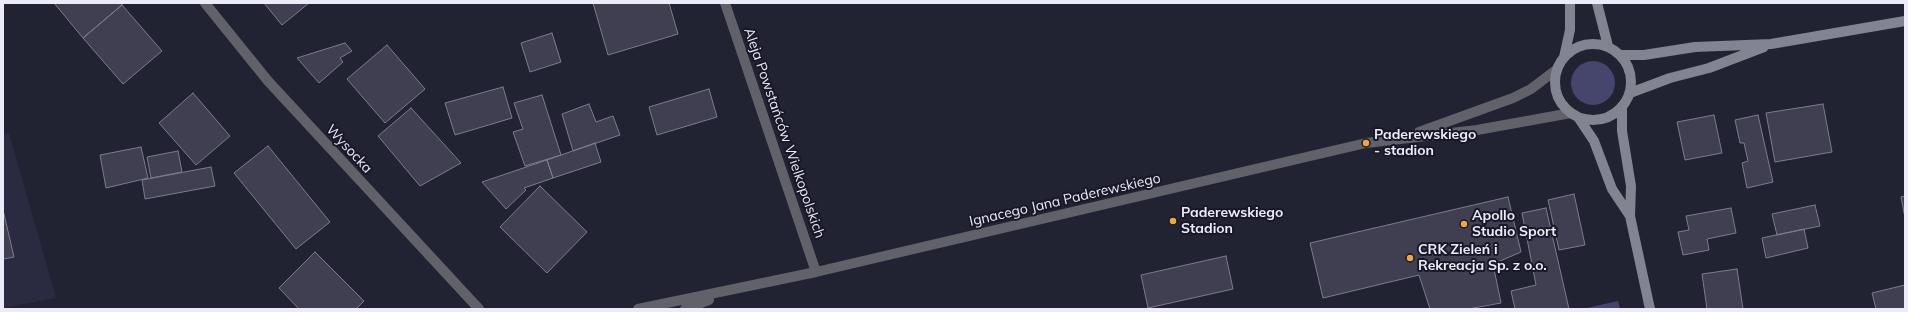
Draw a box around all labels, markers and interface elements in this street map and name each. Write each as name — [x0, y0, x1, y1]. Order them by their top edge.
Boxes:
street label: Aleja Powstańców Wielkopolskich — [740, 26, 828, 240]
street label: Wysocka — [322, 121, 376, 177]
place label: Paderewskiego - stadion — [1374, 127, 1476, 160]
marker: Paderewskiego - stadion — [1361, 138, 1371, 148]
street label: Ignacego Jana Paderewskiego — [968, 170, 1162, 230]
place label: Paderewskiego Stadion — [1181, 205, 1283, 238]
place label: Apollo Studio Sport — [1472, 208, 1556, 240]
marker: Paderewskiego Stadion — [1168, 216, 1178, 226]
marker: Apollo Studio Sport — [1459, 219, 1469, 229]
place label: CRK Zieleń i Rekreacja Sp. z o.o. — [1418, 242, 1547, 274]
marker: CRK Zieleń i Rekreacja Sp. z o.o. — [1405, 253, 1415, 263]

